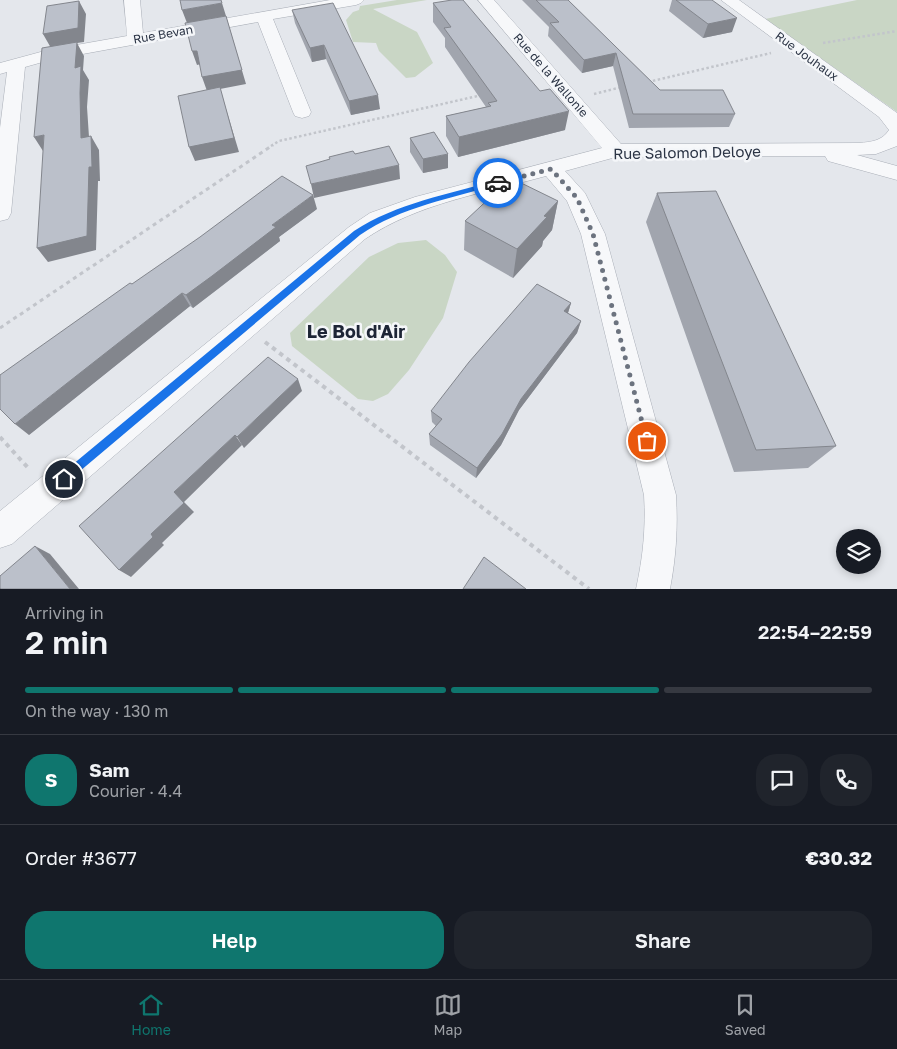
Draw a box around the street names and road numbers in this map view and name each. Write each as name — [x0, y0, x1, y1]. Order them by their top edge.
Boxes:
street label: Rue Bevan — [132, 21, 194, 47]
street label: Rue Jouhaux — [773, 28, 842, 84]
street label: Rue de la Wallonie — [510, 30, 592, 120]
street label: Rue Salomon Deloye — [613, 142, 761, 162]

